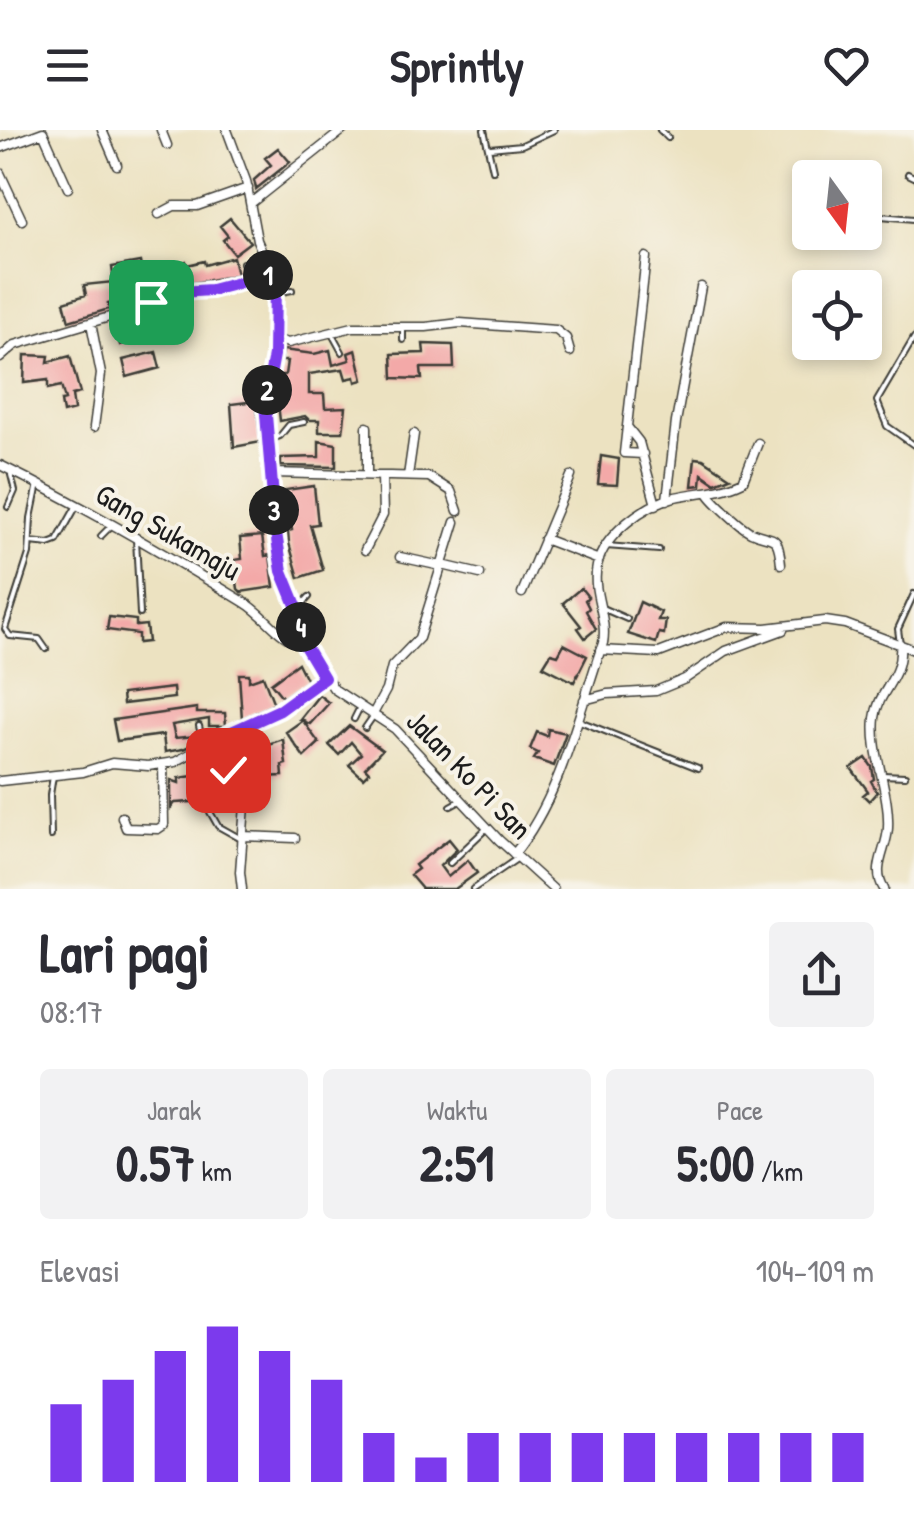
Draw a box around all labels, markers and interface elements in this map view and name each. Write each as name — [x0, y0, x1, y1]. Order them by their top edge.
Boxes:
text: Sprintly — [390, 35, 524, 96]
icon: menu — [40, 38, 95, 93]
icon: heart — [819, 38, 874, 93]
north arrow — [792, 160, 882, 250]
map controls — [792, 160, 882, 360]
pin: 1 — [243, 250, 293, 300]
text: 1 — [263, 256, 273, 294]
pin — [109, 260, 194, 345]
button: locate — [792, 270, 882, 360]
icon: arrive — [124, 275, 179, 330]
pin: 2 — [242, 365, 292, 415]
text: 2 — [260, 371, 274, 409]
street label: Gang Sukamaju — [89, 474, 248, 589]
pin: 3 — [249, 485, 299, 535]
text: 3 — [268, 491, 280, 529]
pin: 4 — [276, 602, 326, 652]
text: 4 — [296, 608, 306, 646]
street label: Jalan Ko Pi San — [398, 701, 541, 848]
pin — [186, 728, 271, 813]
icon: check — [201, 743, 256, 798]
text: Lari pagi — [40, 915, 210, 989]
button: share — [769, 922, 874, 1027]
text: 08:17 — [40, 990, 103, 1033]
text: Jarak — [147, 1091, 201, 1129]
text: Waktu — [427, 1091, 487, 1129]
text: Pace — [717, 1091, 763, 1129]
text: 0.57 — [116, 1129, 195, 1197]
text: 2:51 — [420, 1129, 494, 1197]
text: 5:00 — [677, 1129, 754, 1197]
text: km — [195, 1152, 232, 1190]
text: /km — [754, 1152, 803, 1190]
text: Elevasi — [40, 1249, 120, 1292]
text: 104–109 m — [756, 1249, 874, 1292]

